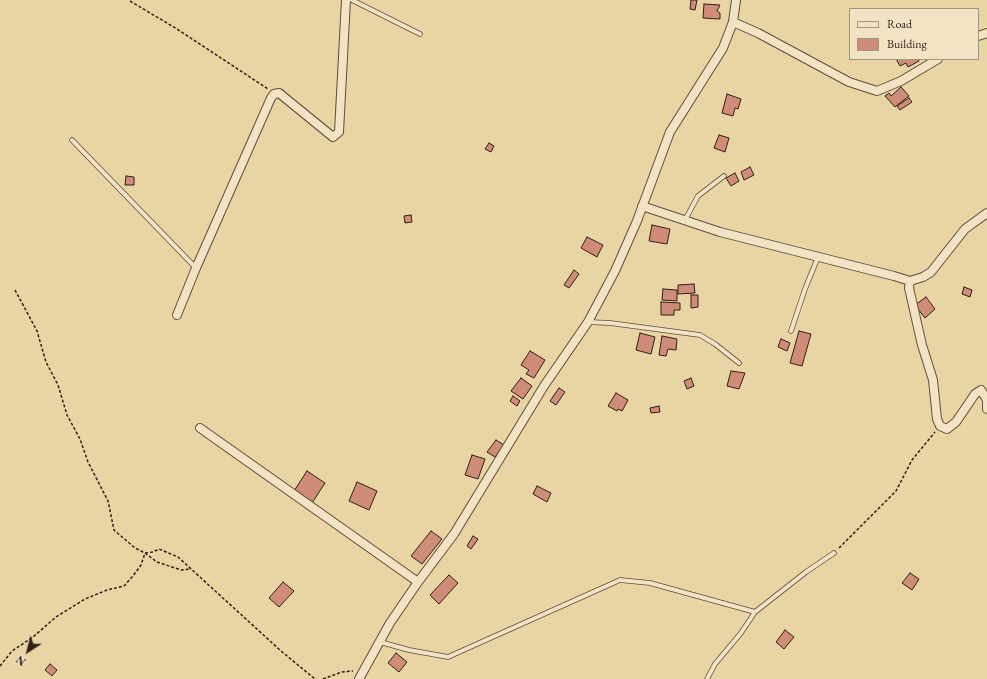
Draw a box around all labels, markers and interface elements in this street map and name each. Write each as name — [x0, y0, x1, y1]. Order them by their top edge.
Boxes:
legend — [849, 8, 979, 60]
text: Road — [887, 16, 912, 32]
text: Building — [887, 36, 927, 52]
north arrow — [8, 631, 48, 671]
text: N — [13, 652, 29, 669]

